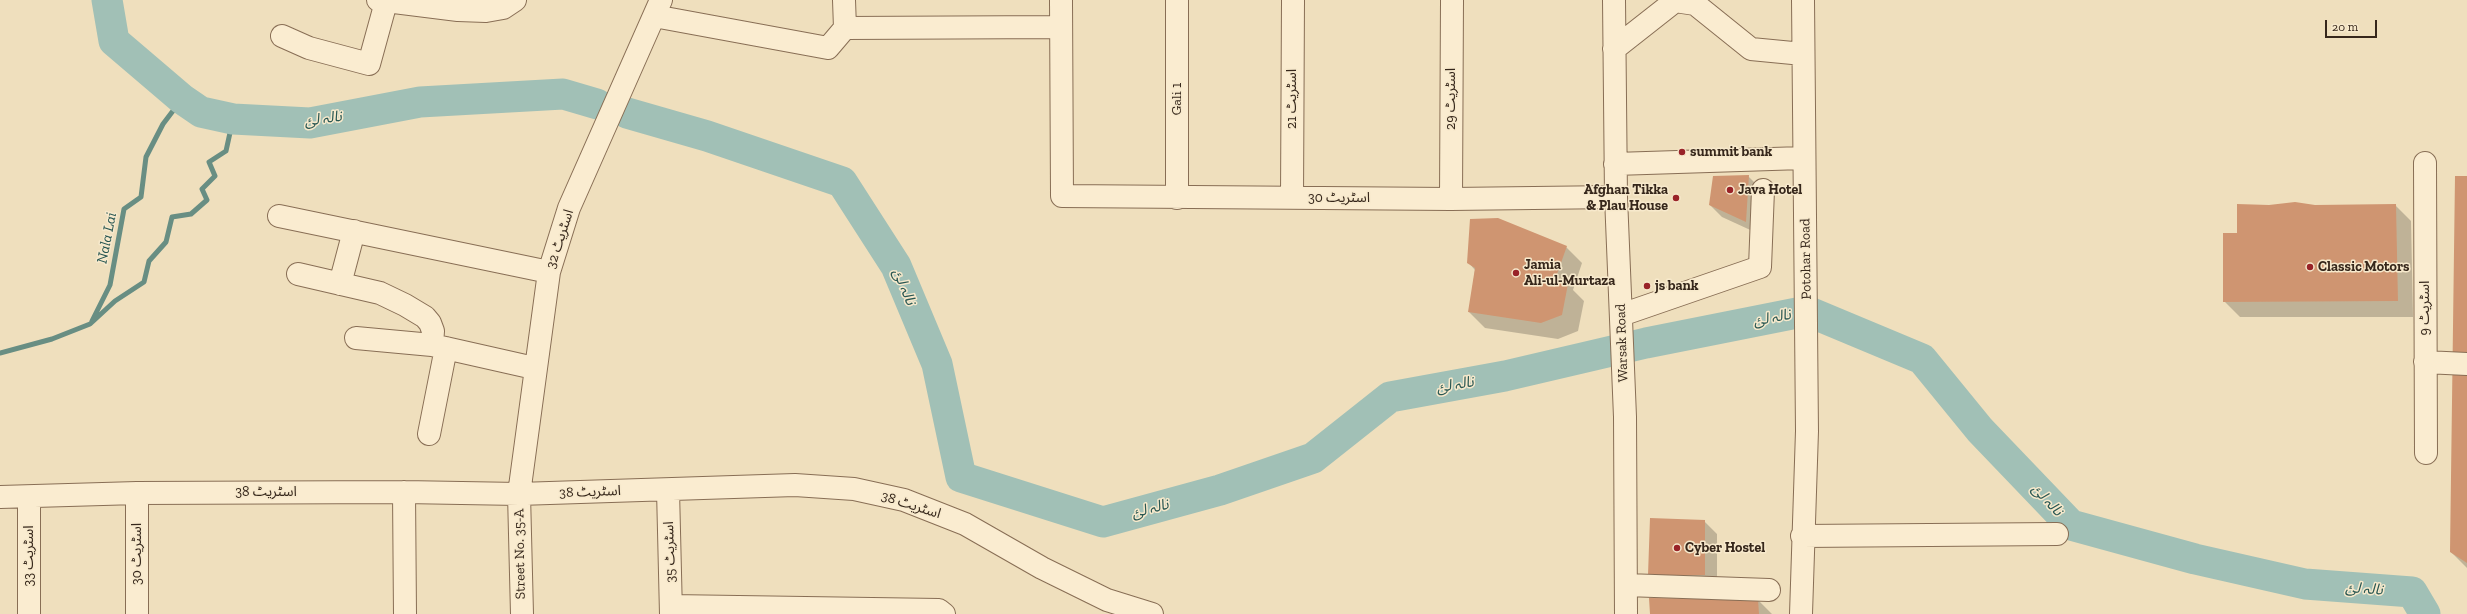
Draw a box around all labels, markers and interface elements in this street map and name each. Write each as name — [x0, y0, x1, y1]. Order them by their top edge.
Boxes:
scale bar — [2327, 12, 2379, 38]
text: 20 m — [2332, 20, 2358, 34]
street label: اسٹریٹ 29 — [1443, 68, 1459, 130]
street label: اسٹریٹ 21 — [1284, 69, 1300, 129]
street label: Gali 1 — [1169, 83, 1185, 115]
water label: نالہ لئ — [303, 107, 343, 131]
place label: summit bank — [1690, 144, 1772, 160]
marker: summit bank — [1677, 147, 1687, 157]
place label: Afghan Tikka & Plau House — [1584, 182, 1668, 214]
place label: Java Hotel — [1738, 182, 1802, 198]
marker: Java Hotel — [1725, 185, 1735, 195]
street label: اسٹریٹ 30 — [1308, 190, 1370, 206]
marker: Afghan Tikka & Plau House — [1671, 193, 1681, 203]
street label: اسٹریٹ 32 — [543, 207, 577, 271]
water label: Nala Lai — [93, 211, 121, 265]
street label: Potohar Road — [1797, 218, 1815, 300]
place label: Jamia Ali-ul-Murtaza — [1524, 257, 1615, 290]
place label: Classic Motors — [2318, 259, 2409, 275]
marker: Classic Motors — [2305, 262, 2315, 272]
water label: نالہ لئ — [888, 266, 920, 308]
marker: Jamia Ali-ul-Murtaza — [1511, 268, 1521, 278]
place label: js bank — [1655, 278, 1699, 294]
marker: js bank — [1642, 281, 1652, 291]
street label: اسٹریٹ 9 — [2417, 281, 2433, 335]
street label: Warsak Road — [1612, 303, 1632, 383]
water label: نالہ لئ — [1752, 306, 1792, 330]
water label: نالہ لئ — [1435, 373, 1475, 397]
water label: نالہ لئ — [2028, 480, 2066, 520]
street label: اسٹریٹ 38 — [559, 483, 621, 501]
street label: اسٹریٹ 38 — [235, 484, 297, 500]
street label: اسٹریٹ 38 — [879, 487, 943, 523]
water label: نالہ لئ — [1129, 495, 1171, 523]
street label: Street No. 35-A — [511, 509, 529, 599]
street label: اسٹریٹ 35 — [661, 521, 679, 583]
street label: اسٹریٹ 30 — [129, 523, 145, 585]
street label: اسٹریٹ 33 — [21, 525, 37, 587]
place label: Cyber Hostel — [1685, 540, 1765, 556]
marker: Cyber Hostel — [1672, 543, 1682, 553]
water label: نالہ لئ — [2345, 579, 2383, 599]

